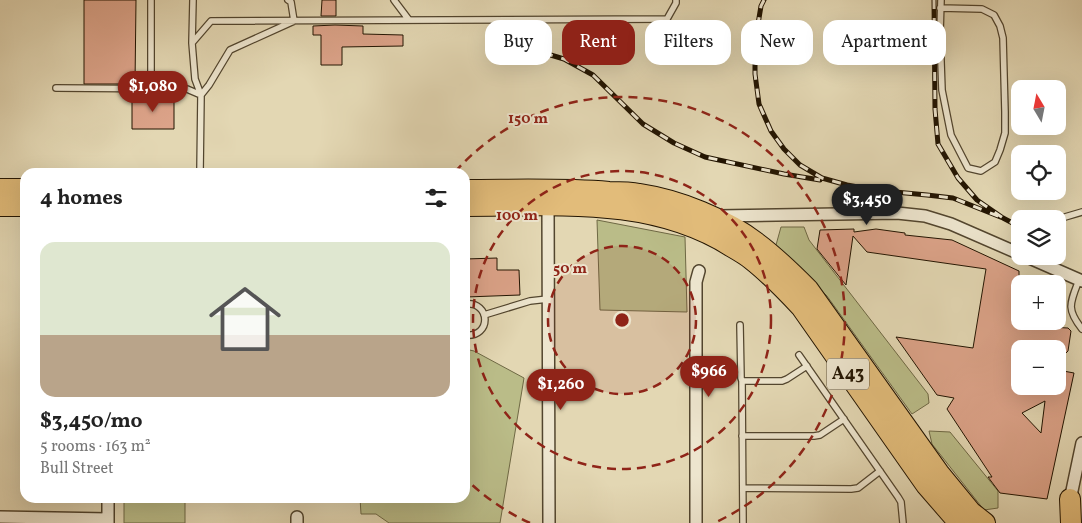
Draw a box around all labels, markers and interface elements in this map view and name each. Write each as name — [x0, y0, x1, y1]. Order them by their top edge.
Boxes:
chip: Buy — [485, 20, 552, 65]
chip: Rent — [562, 20, 635, 65]
chip: Filters — [645, 20, 731, 65]
chip: New — [741, 20, 813, 65]
chip: Apartment — [823, 20, 946, 65]
pin: $1,080 — [112, 70, 194, 113]
text: $1,080 — [129, 76, 177, 98]
north arrow — [1011, 80, 1066, 135]
map controls — [1011, 80, 1066, 395]
text: 150 m — [508, 109, 548, 130]
button: locate — [1011, 145, 1066, 200]
text: 4 homes — [40, 184, 123, 213]
icon: filters — [422, 184, 450, 212]
pin: $3,450 — [826, 184, 908, 226]
text: $3,450 — [843, 189, 891, 211]
text: 100 m — [496, 206, 539, 227]
button: layers — [1011, 210, 1066, 265]
text: 50 m — [553, 259, 587, 280]
icon: home — [200, 274, 290, 364]
button: + — [1011, 275, 1066, 330]
centre of rings — [613, 311, 631, 329]
button: − — [1011, 340, 1066, 395]
pin: $966 — [679, 356, 739, 398]
road number: A43 — [827, 358, 869, 389]
text: $966 — [691, 361, 727, 383]
pin: $1,260 — [520, 368, 602, 411]
text: $1,260 — [538, 374, 584, 396]
text: $3,450/mo — [40, 407, 143, 436]
text: 5 rooms · 163 m² — [40, 436, 151, 458]
text: Bull Street — [40, 458, 114, 480]

